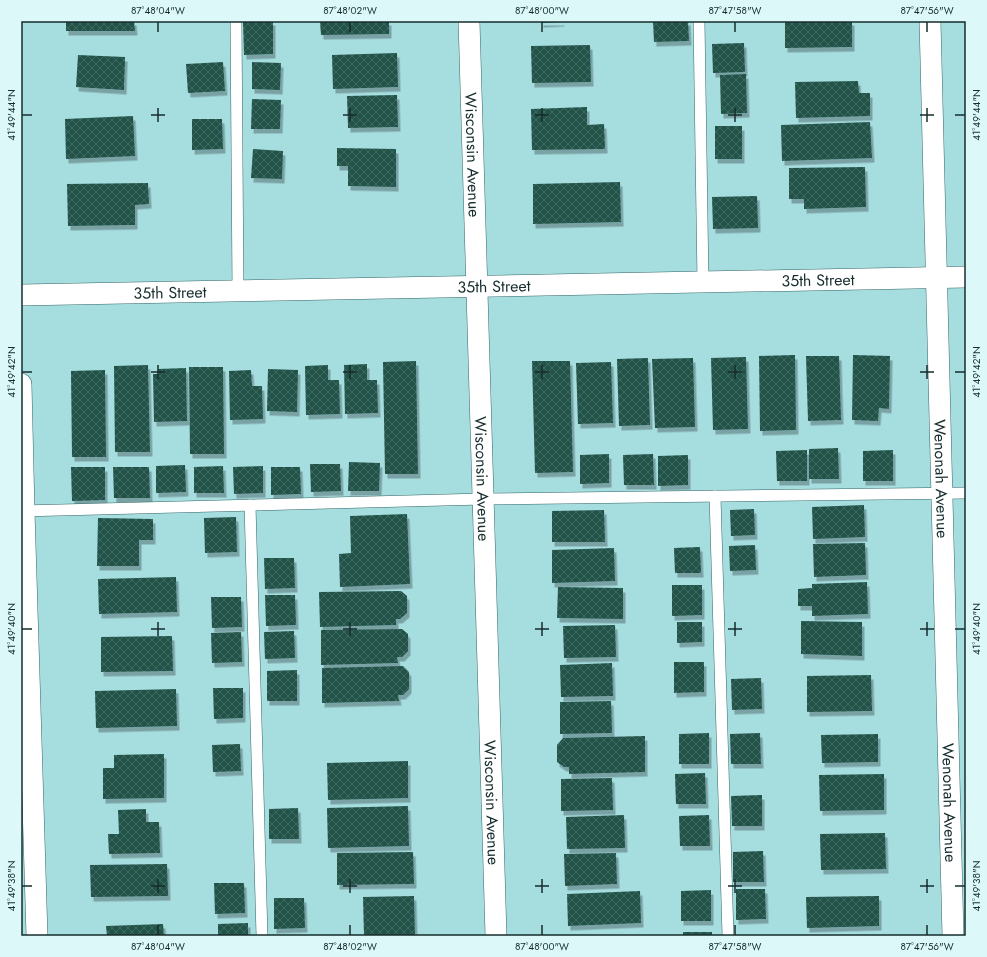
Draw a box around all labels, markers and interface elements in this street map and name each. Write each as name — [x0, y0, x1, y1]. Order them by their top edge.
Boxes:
text: 87°48'04"W — [131, 3, 185, 18]
text: 87°48'02"W — [323, 3, 377, 18]
text: 87°48'00"W — [515, 3, 569, 18]
text: 87°47'58"W — [709, 3, 762, 18]
text: 87°47'56"W — [900, 3, 954, 18]
text: 41°49'44"N — [4, 89, 19, 141]
text: 41°49'44"N — [969, 89, 984, 141]
street label: Wisconsin Avenue — [460, 92, 486, 218]
street label: 35th Street — [781, 268, 855, 292]
street label: 35th Street — [457, 274, 531, 298]
street label: 35th Street — [133, 280, 207, 304]
text: 41°49'42"N — [4, 346, 19, 398]
text: 41°49'42"N — [969, 346, 984, 398]
street label: Wisconsin Avenue — [469, 416, 496, 542]
street label: Wenonah Avenue — [929, 419, 955, 539]
text: 41°49'40"N — [4, 603, 19, 655]
text: 41°49'40"N — [969, 603, 984, 655]
street label: Wisconsin Avenue — [479, 740, 505, 865]
street label: Wenonah Avenue — [937, 743, 963, 863]
text: 41°49'38"N — [4, 861, 19, 911]
text: 41°49'38"N — [969, 861, 984, 911]
text: 87°48'04"W — [131, 939, 185, 954]
text: 87°48'02"W — [323, 939, 377, 954]
text: 87°48'00"W — [515, 939, 569, 954]
text: 87°47'58"W — [709, 939, 762, 954]
text: 87°47'56"W — [900, 939, 954, 954]

